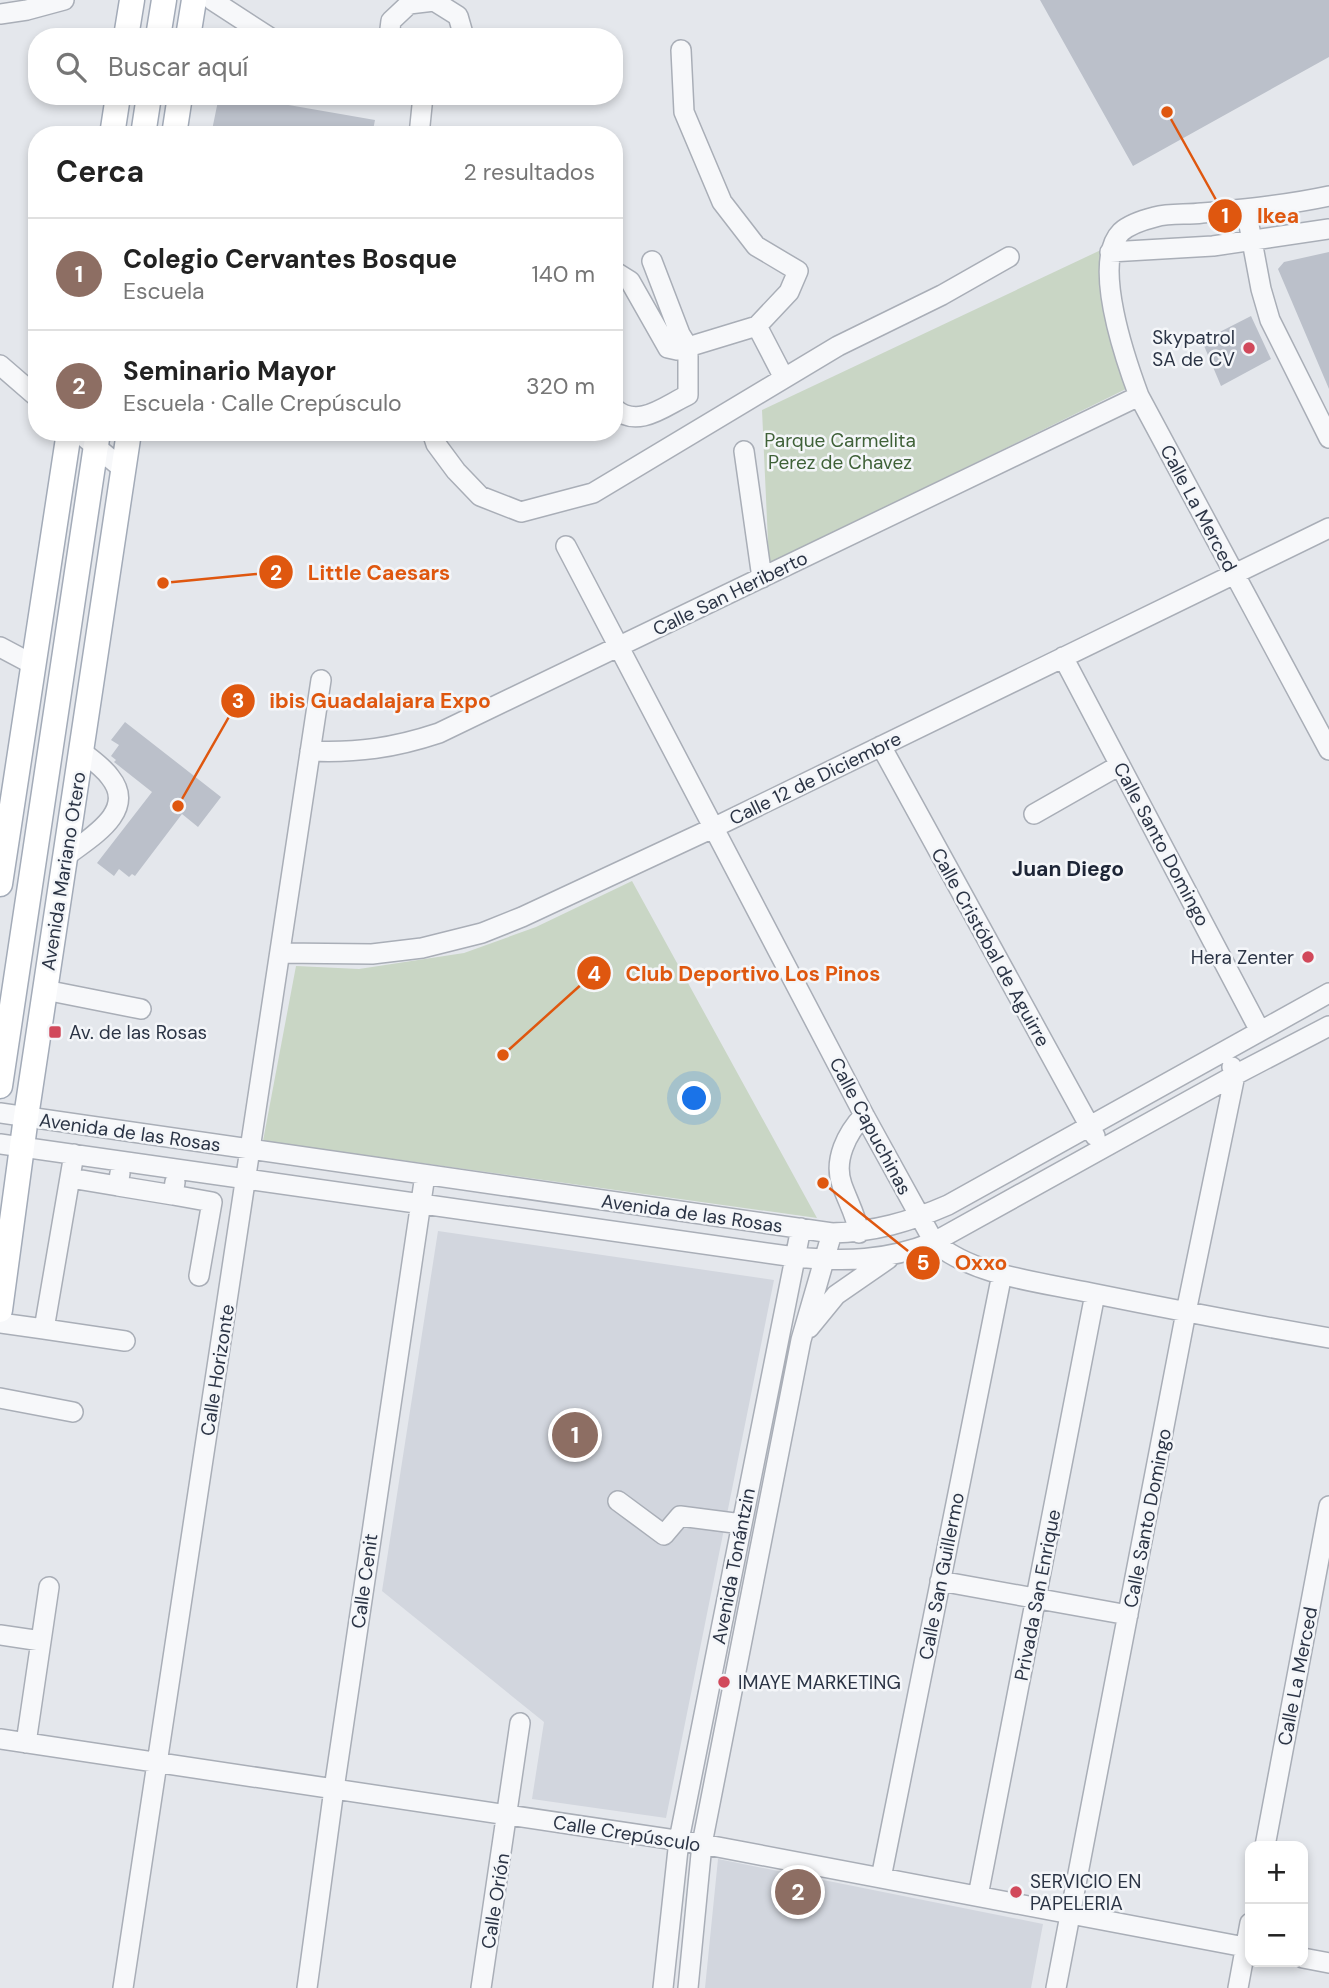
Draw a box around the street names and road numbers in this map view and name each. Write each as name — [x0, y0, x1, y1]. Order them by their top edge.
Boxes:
street label: Calle La Merced — [1154, 440, 1243, 576]
street label: Calle San Heriberto — [649, 545, 812, 642]
street label: Calle 12 de Diciembre — [725, 726, 905, 831]
street label: Calle Santo Domingo — [1108, 758, 1215, 931]
street label: Avenida Mariano Otero — [35, 770, 92, 972]
street label: Calle Cristóbal de Aguirre — [925, 843, 1056, 1051]
street label: Calle Capuchinas — [824, 1053, 917, 1199]
street label: Avenida de las Rosas — [38, 1107, 222, 1158]
street label: Avenida de las Rosas — [600, 1188, 784, 1239]
street label: Calle Horizonte — [195, 1302, 240, 1438]
street label: Calle Santo Domingo — [1118, 1426, 1177, 1610]
street label: Avenida Tonántzin — [706, 1486, 761, 1646]
street label: Calle San Guillermo — [913, 1490, 970, 1662]
street label: Privada San Enrique — [1009, 1507, 1066, 1683]
street label: Calle Cenit — [345, 1532, 384, 1630]
street label: Calle La Merced — [1272, 1605, 1323, 1748]
street label: Calle Crepúsculo — [551, 1809, 702, 1857]
street label: Calle Orión — [476, 1851, 515, 1951]

